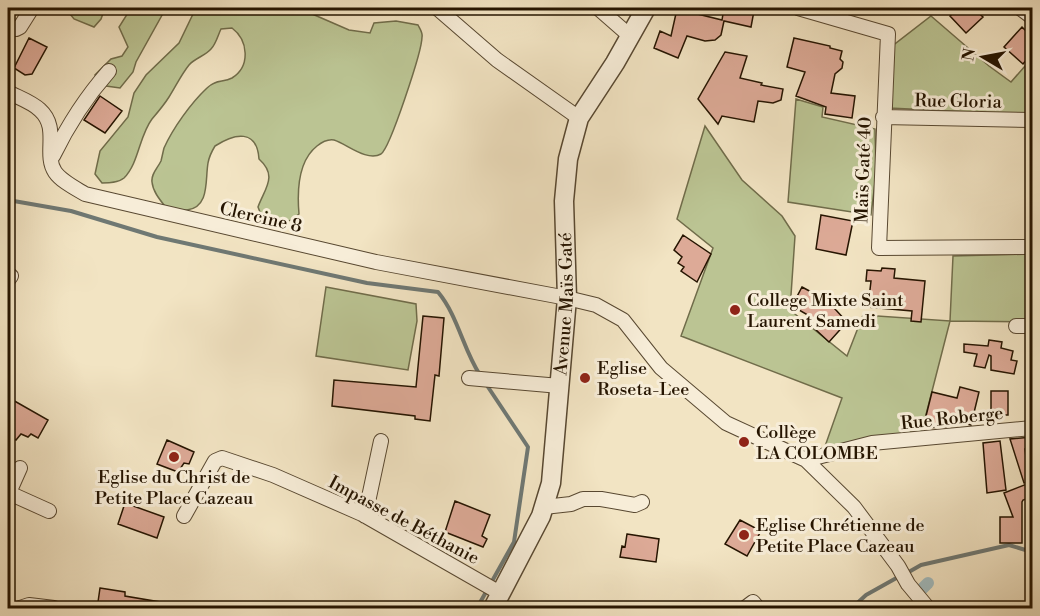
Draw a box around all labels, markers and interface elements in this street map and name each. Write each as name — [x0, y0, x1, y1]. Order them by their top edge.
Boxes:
north arrow — [953, 27, 1013, 87]
text: N — [958, 46, 980, 63]
street label: Rue Gloria — [914, 89, 1003, 114]
street label: Maïs Gaté 40 — [850, 116, 877, 224]
street label: Clercine 8 — [217, 197, 304, 238]
street label: Avenue Maïs Gaté — [549, 232, 579, 377]
place label: College Mixte Saint Laurent Samedi — [747, 289, 904, 333]
marker: College Mixte Saint Laurent Samedi — [728, 303, 742, 317]
place label: Eglise Roseta-Lee — [597, 357, 689, 401]
marker: Eglise Roseta-Lee — [578, 371, 592, 385]
street label: Rue Roberge — [900, 402, 1005, 435]
place label: Collège LA COLOMBE — [756, 421, 878, 465]
marker: Collège LA COLOMBE — [737, 435, 751, 449]
marker: Eglise du Christ de Petite Place Cazeau — [167, 450, 181, 464]
place label: Eglise du Christ de Petite Place Cazeau — [95, 466, 254, 510]
street label: Impasse de Béthanie — [324, 471, 483, 570]
place label: Eglise Chrétienne de Petite Place Cazeau — [756, 514, 925, 558]
marker: Eglise Chrétienne de Petite Place Cazeau — [737, 528, 751, 542]

